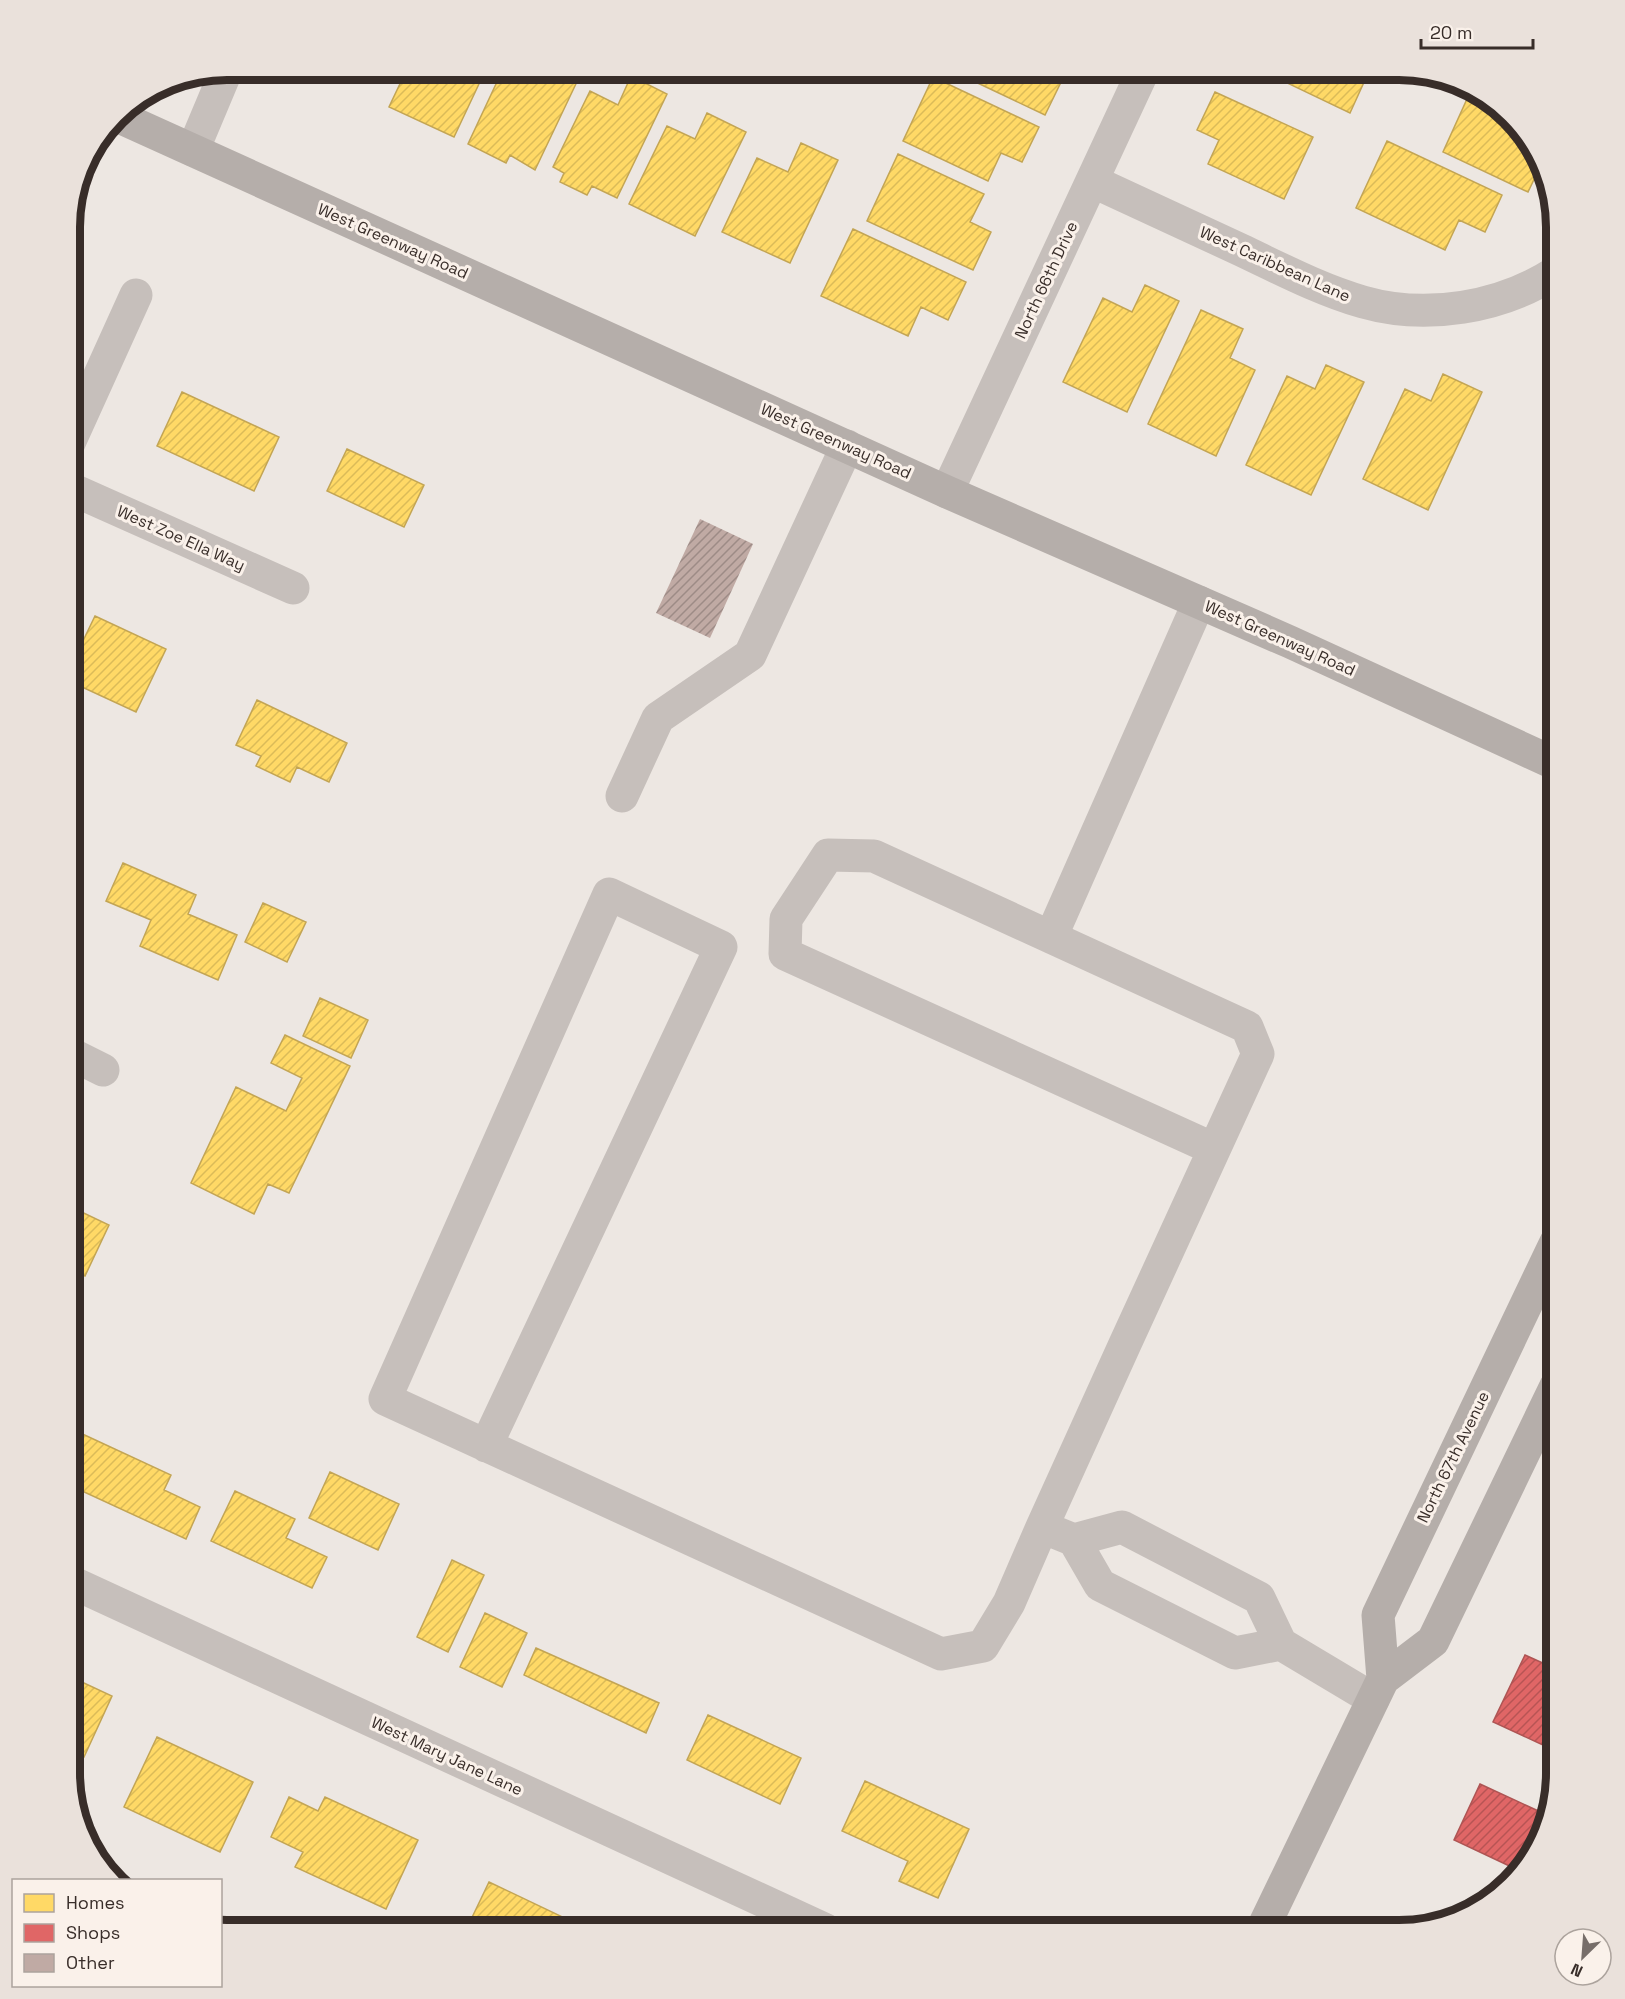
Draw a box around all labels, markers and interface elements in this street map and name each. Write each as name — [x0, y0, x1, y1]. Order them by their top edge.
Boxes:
scale bar — [1421, 12, 1534, 50]
text: 20 m — [1430, 21, 1473, 44]
street label: West Greenway Road — [314, 198, 472, 284]
street label: North 66th Drive — [1010, 218, 1082, 342]
street label: West Caribbean Lane — [1196, 221, 1354, 307]
street label: West Greenway Road — [757, 398, 915, 484]
street label: West Zoe Ella Way — [114, 500, 248, 576]
street label: West Greenway Road — [1201, 595, 1359, 681]
street label: North 67th Avenue — [1412, 1388, 1494, 1526]
street label: West Mary Jane Lane — [368, 1712, 526, 1800]
legend — [12, 1879, 222, 1987]
text: Homes — [66, 1891, 125, 1914]
text: Shops — [66, 1921, 120, 1944]
north arrow — [1553, 1927, 1613, 1987]
text: Other — [66, 1951, 115, 1974]
text: N — [1568, 1958, 1586, 1982]

